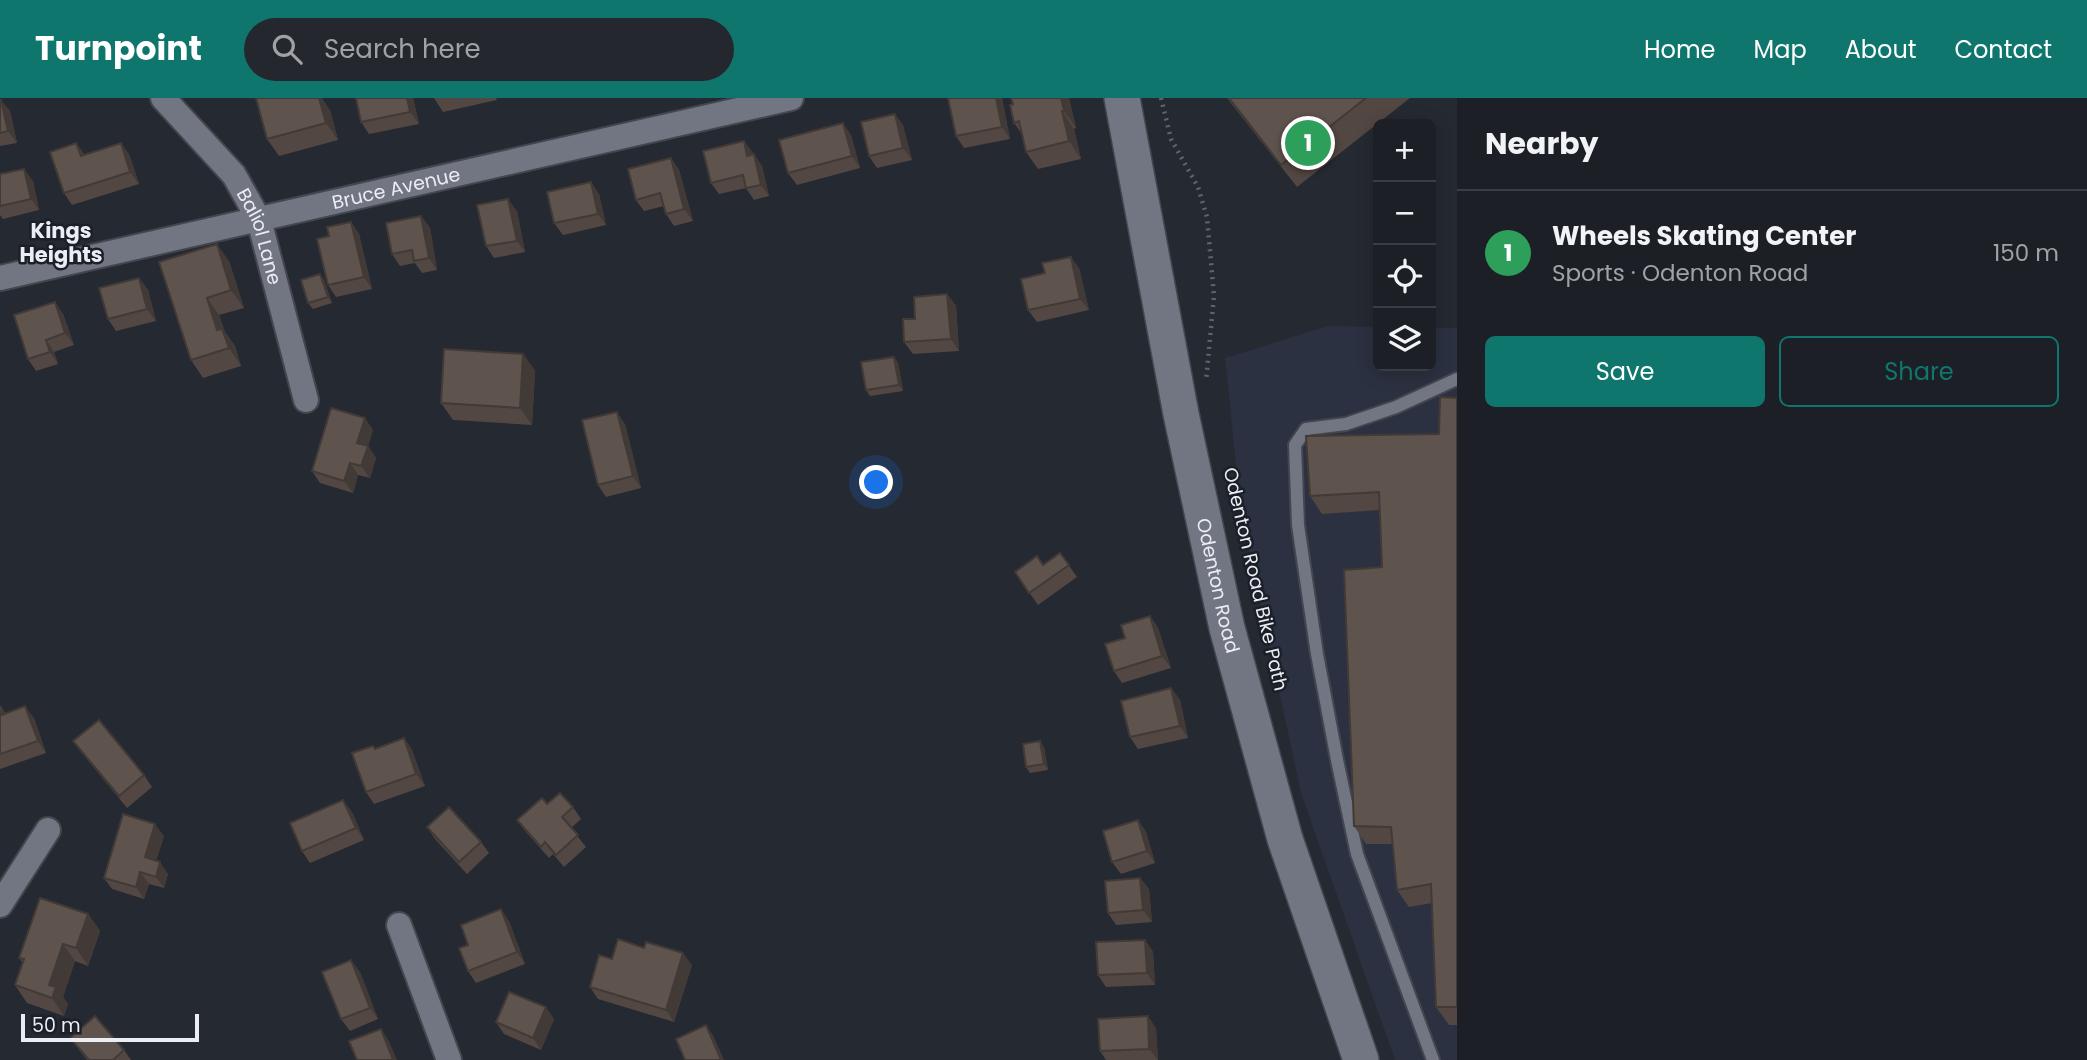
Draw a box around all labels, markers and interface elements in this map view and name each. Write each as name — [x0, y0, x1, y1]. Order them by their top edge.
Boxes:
search box — [244, 18, 734, 81]
text: Turnpoint — [35, 25, 202, 72]
icon: search — [268, 30, 306, 68]
text: Search here — [324, 31, 481, 67]
text: Home — [1644, 33, 1716, 66]
text: Map — [1754, 33, 1807, 66]
text: About — [1845, 33, 1916, 66]
text: Contact — [1954, 33, 2052, 66]
pin: 1 — [1285, 117, 1331, 169]
map controls — [1373, 119, 1436, 371]
button: + — [1373, 119, 1436, 182]
text: Nearby — [1485, 122, 1599, 165]
street label: Bruce Avenue — [329, 161, 463, 216]
button: − — [1373, 182, 1436, 245]
street label: Baliol Lane — [230, 183, 288, 288]
district label: Kings Heights — [19, 216, 103, 269]
text: Wheels Skating Center — [1552, 218, 1856, 254]
text: 1 — [1504, 237, 1512, 269]
text: 150 m — [1993, 237, 2059, 269]
button: locate — [1373, 245, 1436, 308]
text: Sports · Odenton Road — [1552, 257, 1808, 289]
button: layers — [1373, 308, 1436, 371]
button: Save — [1485, 336, 1765, 407]
button: Share — [1779, 336, 2059, 407]
your location — [859, 465, 893, 499]
street label: Odenton Road Bike Path — [1219, 465, 1293, 693]
street label: Odenton Road — [1192, 515, 1246, 655]
scale bar — [21, 1011, 200, 1043]
text: 50 m — [32, 1012, 81, 1039]

